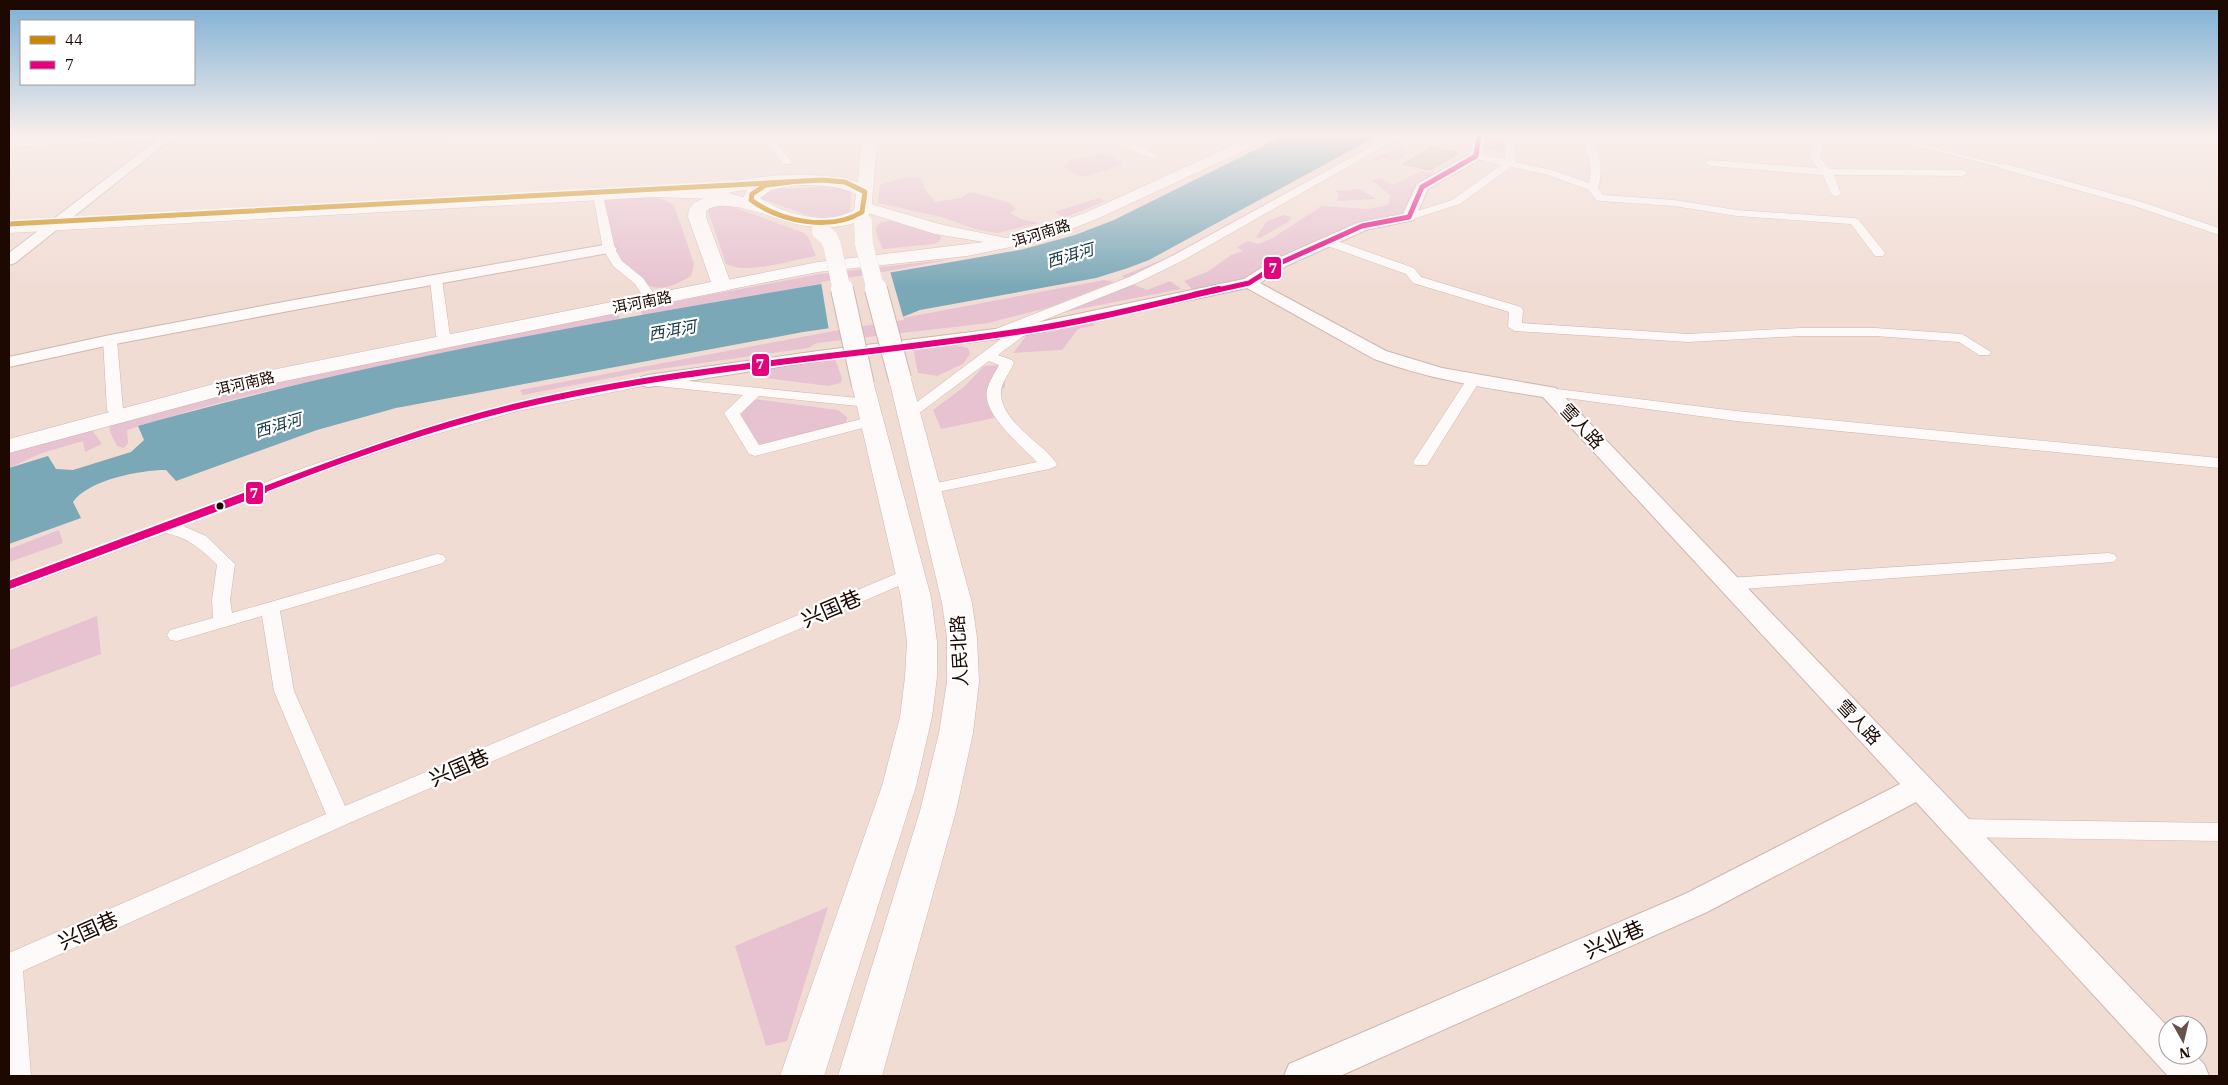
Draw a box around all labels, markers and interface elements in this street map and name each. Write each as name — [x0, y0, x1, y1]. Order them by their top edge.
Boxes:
legend — [20, 20, 195, 85]
text: 44 — [65, 30, 83, 49]
text: 7 — [65, 55, 74, 74]
street label: 洱河南路 — [1010, 215, 1072, 251]
water label: 西洱河 — [1044, 238, 1099, 271]
line badge: 7 — [1263, 256, 1282, 280]
text: 7 — [1269, 259, 1277, 277]
street label: 洱河南路 — [611, 287, 673, 317]
water label: 西洱河 — [647, 315, 700, 344]
line badge: 7 — [751, 353, 770, 377]
text: 7 — [756, 355, 764, 373]
street label: 洱河南路 — [214, 367, 276, 399]
street label: 雪人路 — [1555, 398, 1609, 454]
water label: 西洱河 — [252, 408, 307, 441]
line badge: 7 — [245, 481, 264, 505]
text: 7 — [250, 484, 258, 502]
unlabelled marker — [215, 501, 225, 511]
street label: 兴国巷 — [797, 583, 865, 633]
street label: 人民北路 — [946, 614, 972, 688]
street label: 雪人路 — [1832, 694, 1886, 750]
street label: 兴国巷 — [425, 742, 493, 792]
street label: 兴国巷 — [54, 904, 122, 956]
street label: 兴业巷 — [1580, 913, 1648, 965]
north arrow — [2158, 1015, 2208, 1065]
text: N — [2178, 1043, 2192, 1063]

